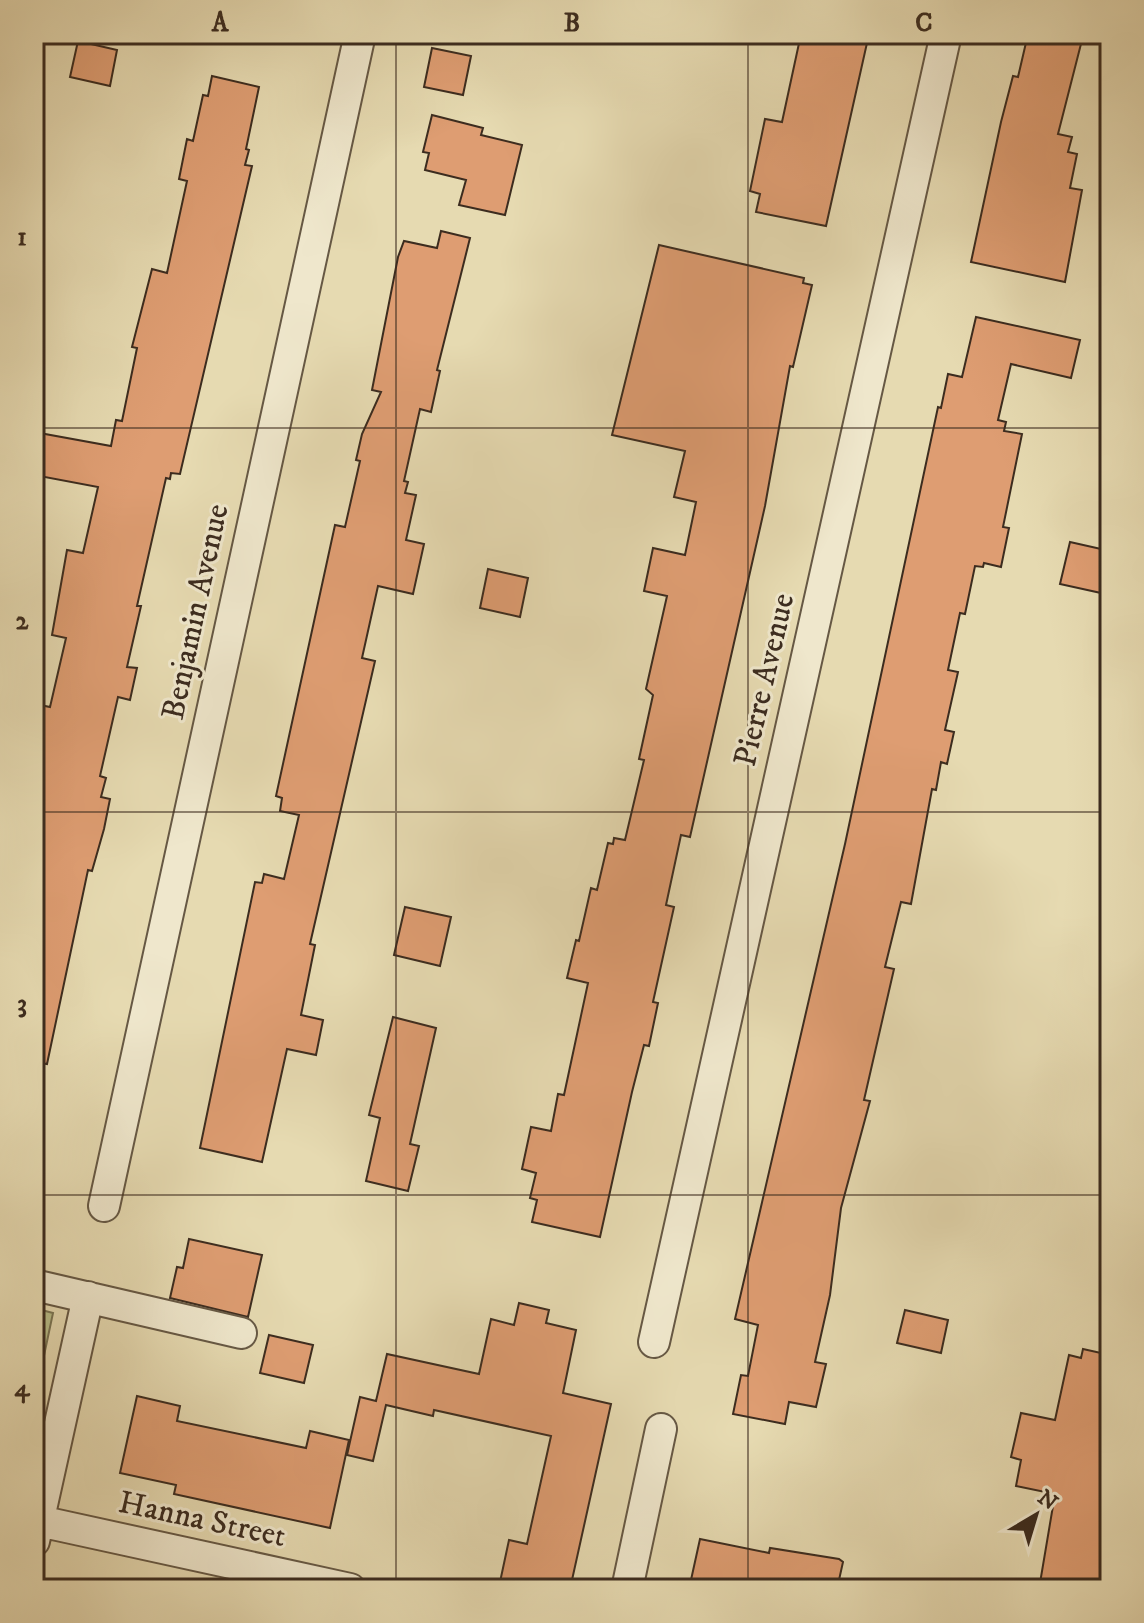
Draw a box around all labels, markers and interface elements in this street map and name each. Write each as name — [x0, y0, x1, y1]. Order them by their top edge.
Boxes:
text: A — [211, 7, 230, 40]
text: B — [564, 7, 580, 40]
text: C — [915, 7, 933, 40]
text: 1 — [17, 221, 27, 254]
street label: Benjamin Avenue — [154, 500, 238, 724]
street label: Pierre Avenue — [726, 590, 804, 770]
text: 2 — [16, 605, 30, 638]
text: 3 — [17, 988, 27, 1021]
text: 4 — [15, 1372, 31, 1405]
north arrow — [996, 1475, 1076, 1555]
street label: Hanna Street — [115, 1483, 289, 1557]
text: N — [1032, 1484, 1063, 1517]

